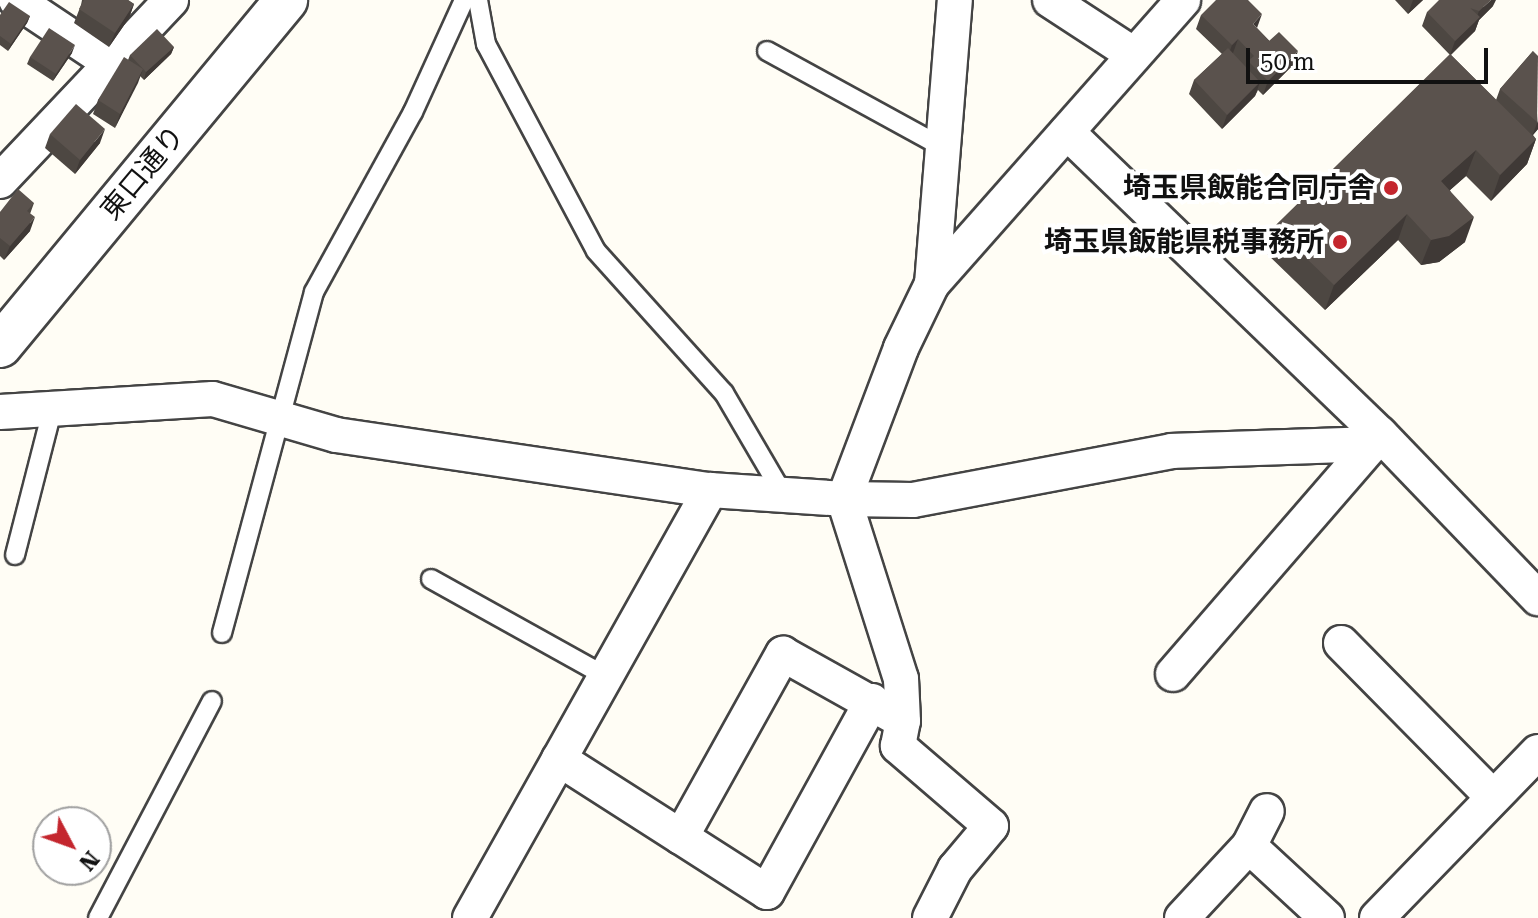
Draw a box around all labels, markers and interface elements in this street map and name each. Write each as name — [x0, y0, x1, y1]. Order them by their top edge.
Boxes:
scale bar — [1250, 32, 1492, 82]
text: 50 m — [1260, 48, 1315, 76]
street label: 東口通り — [94, 119, 192, 227]
place label: 埼玉県飯能合同庁舎 — [1123, 171, 1375, 205]
marker: 埼玉県飯能合同庁舎 — [1382, 179, 1400, 197]
place label: 埼玉県飯能県税事務所 — [1044, 225, 1324, 259]
marker: 埼玉県飯能県税事務所 — [1331, 233, 1349, 251]
north arrow — [32, 806, 112, 886]
text: N — [74, 846, 104, 875]

